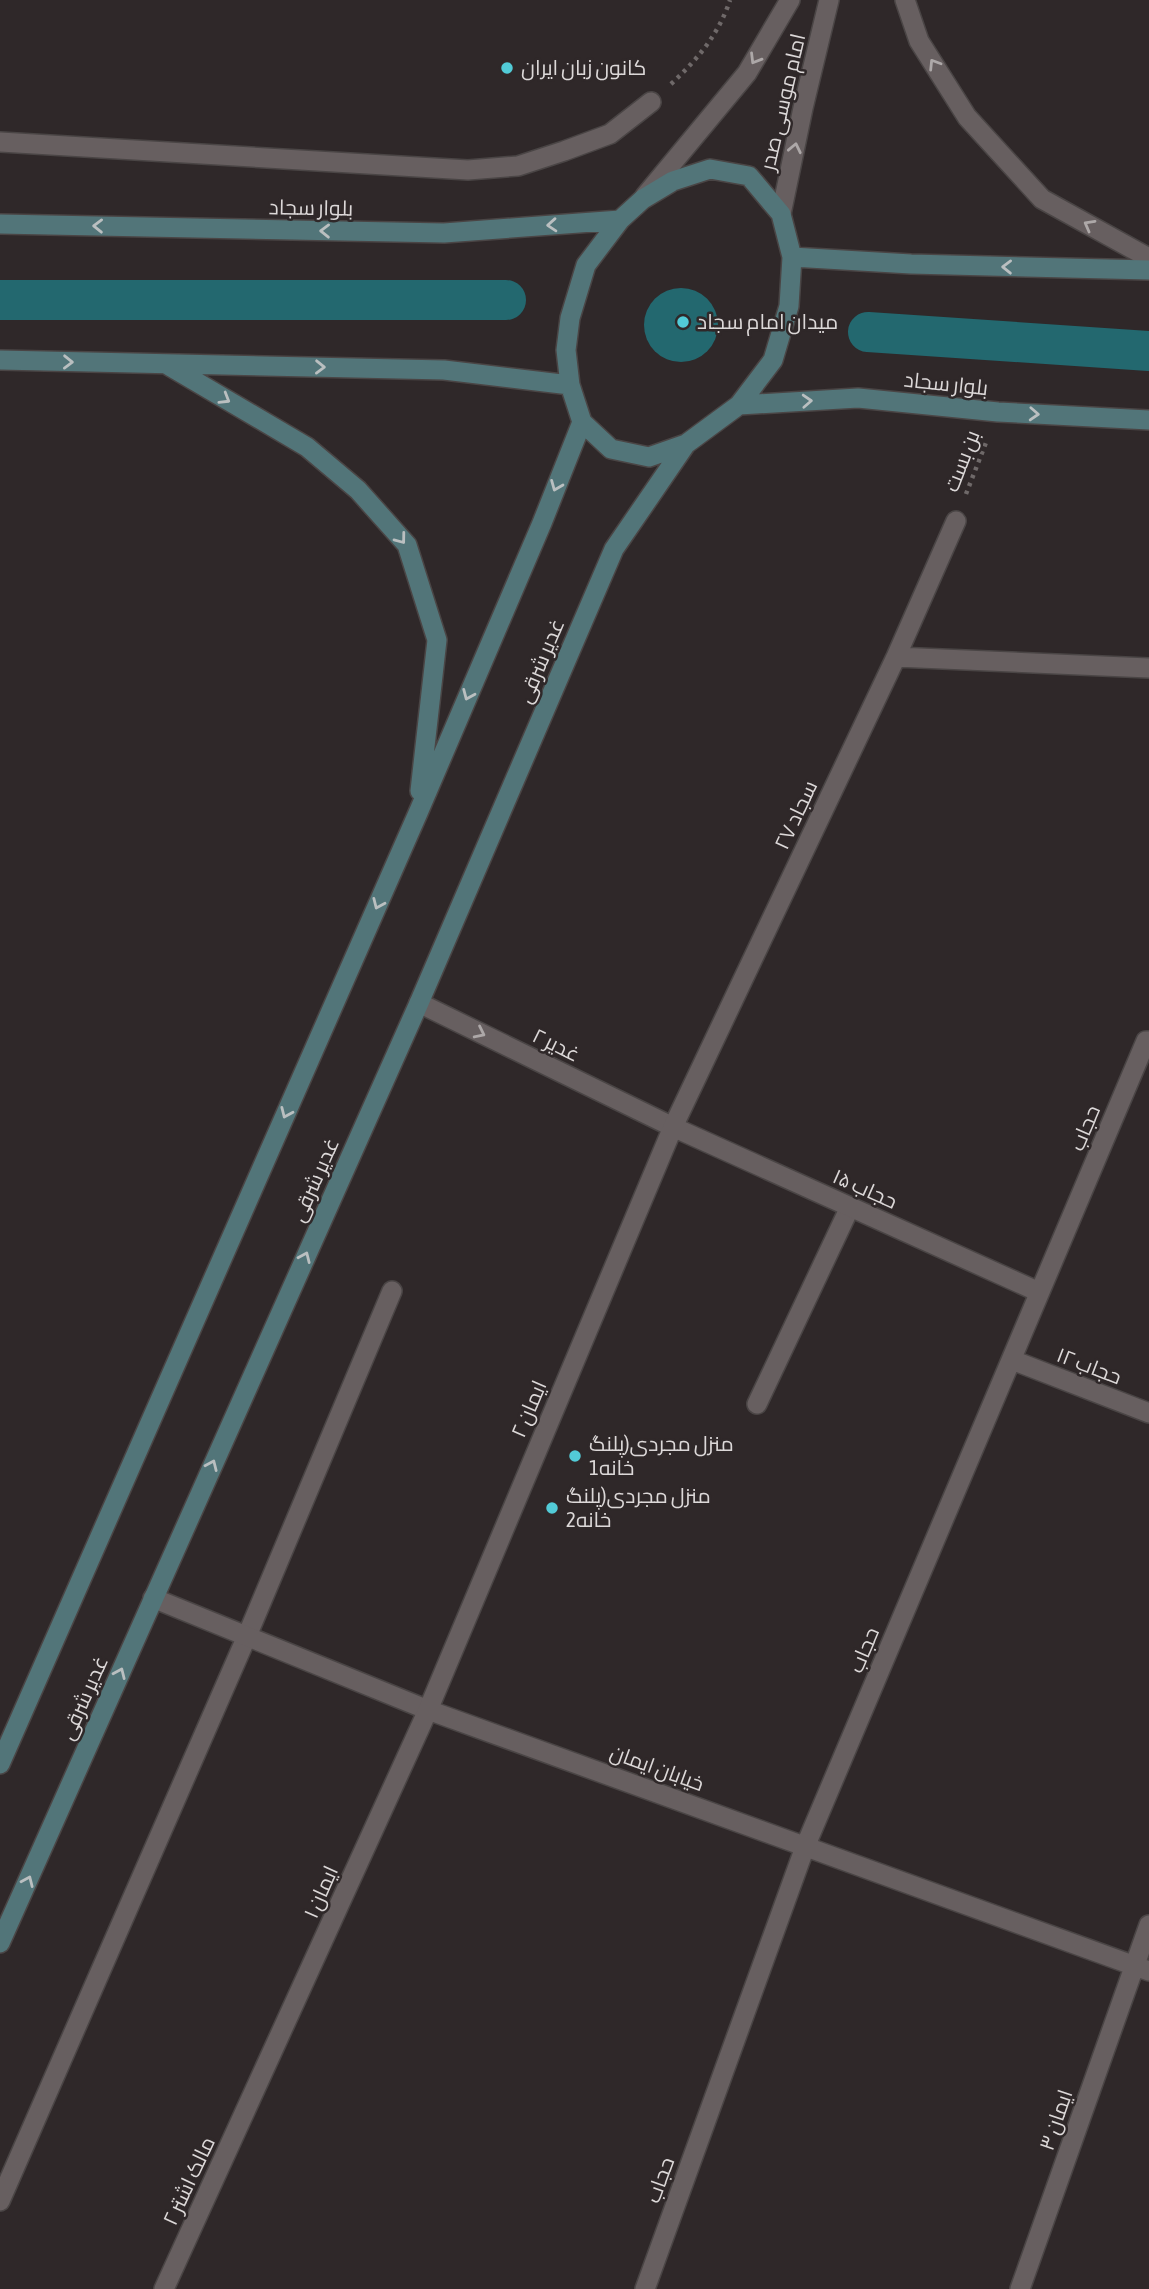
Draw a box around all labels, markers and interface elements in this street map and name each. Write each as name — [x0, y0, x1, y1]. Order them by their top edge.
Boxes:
street label: امام موسی صدر — [754, 31, 812, 174]
one-way arrow — [751, 51, 764, 64]
place label: کانون زبان ایران — [521, 55, 646, 81]
one-way arrow — [929, 58, 942, 71]
marker: کانون زبان ایران — [499, 60, 515, 76]
one-way arrow — [786, 142, 801, 154]
street label: بلوار سجاد — [268, 194, 354, 221]
one-way arrow — [546, 218, 557, 233]
one-way arrow — [92, 219, 103, 234]
one-way arrow — [1084, 220, 1096, 233]
one-way arrow — [319, 223, 330, 239]
one-way arrow — [1002, 259, 1013, 274]
place label: میدان امام سجاد — [697, 309, 838, 336]
marker: میدان امام سجاد — [675, 314, 691, 330]
one-way arrow — [63, 354, 74, 370]
one-way arrow — [315, 359, 326, 375]
street label: بلوار سجاد — [903, 367, 989, 400]
one-way arrow — [217, 391, 230, 404]
one-way arrow — [802, 394, 813, 409]
one-way arrow — [1029, 406, 1040, 421]
street label: بن بست — [938, 426, 986, 496]
one-way arrow — [551, 479, 565, 491]
one-way arrow — [392, 532, 405, 544]
street label: غدیر شرقی — [512, 615, 570, 707]
one-way arrow — [462, 688, 476, 701]
street label: سجاد ۲۷ — [769, 776, 821, 853]
one-way arrow — [372, 897, 386, 909]
street label: غدیر ۲ — [528, 1022, 584, 1067]
one-way arrow — [473, 1025, 485, 1039]
street label: حجاب — [1064, 1101, 1104, 1154]
one-way arrow — [280, 1105, 294, 1118]
street label: غدیر شرقی — [285, 1134, 345, 1226]
street label: حجاب ۱۵ — [829, 1163, 901, 1213]
one-way arrow — [297, 1252, 311, 1265]
street label: حجاب ۱۲ — [1054, 1342, 1125, 1388]
street label: ایمان ۲ — [505, 1376, 553, 1442]
place label: منزل مجردی(پلنگ خانه1 — [589, 1431, 734, 1479]
marker: منزل مجردی(پلنگ خانه1 — [567, 1448, 583, 1464]
one-way arrow — [204, 1460, 218, 1472]
place label: منزل مجردی(پلنگ خانه2 — [566, 1483, 711, 1531]
marker: منزل مجردی(پلنگ خانه2 — [544, 1500, 560, 1516]
street label: حجاب — [843, 1623, 883, 1676]
street label: غدیر شرقی — [54, 1652, 114, 1744]
one-way arrow — [111, 1668, 125, 1680]
street label: خیابان ایمان — [606, 1739, 708, 1797]
street label: ایمان ۱ — [298, 1862, 344, 1922]
one-way arrow — [20, 1876, 34, 1888]
street label: ایمان ۳ — [1034, 2086, 1078, 2154]
street label: مالک اشتر ۲ — [157, 2132, 220, 2229]
street label: حجاب — [640, 2153, 678, 2206]

